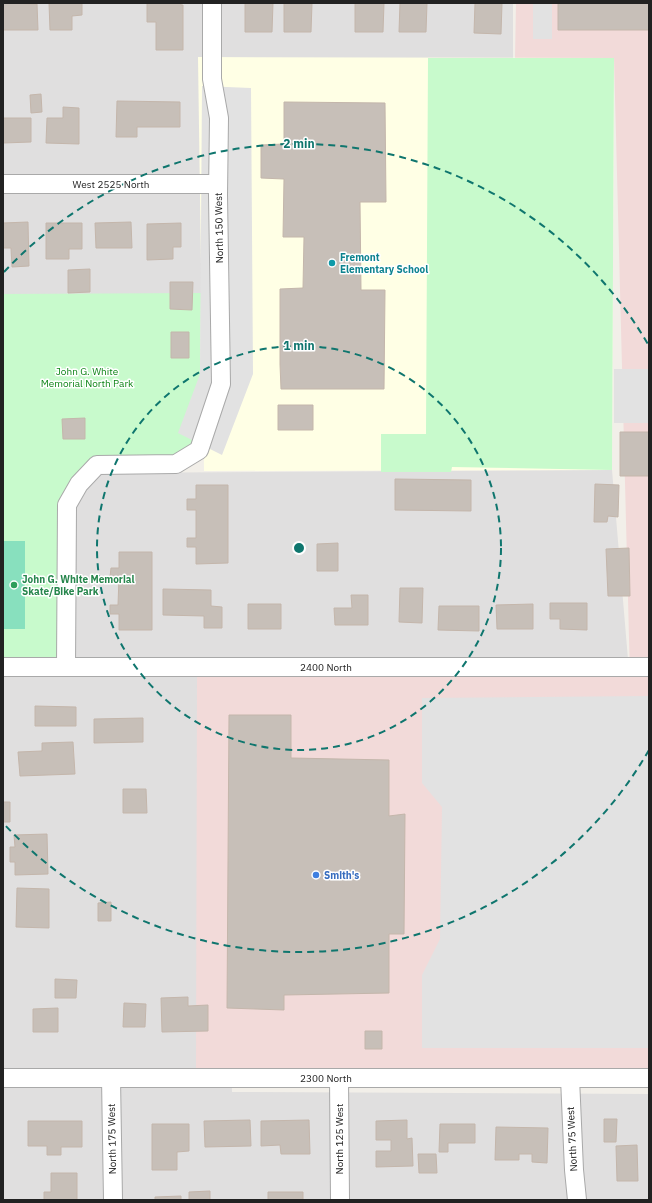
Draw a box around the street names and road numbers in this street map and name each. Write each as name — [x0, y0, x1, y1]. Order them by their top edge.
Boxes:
street label: West 2525 North — [73, 178, 149, 191]
street label: North 150 West — [212, 192, 226, 264]
street label: 2400 North — [300, 661, 352, 674]
street label: 2300 North — [300, 1072, 352, 1085]
street label: North 175 West — [105, 1103, 119, 1175]
street label: North 125 West — [333, 1103, 346, 1174]
street label: North 75 West — [564, 1106, 580, 1172]

